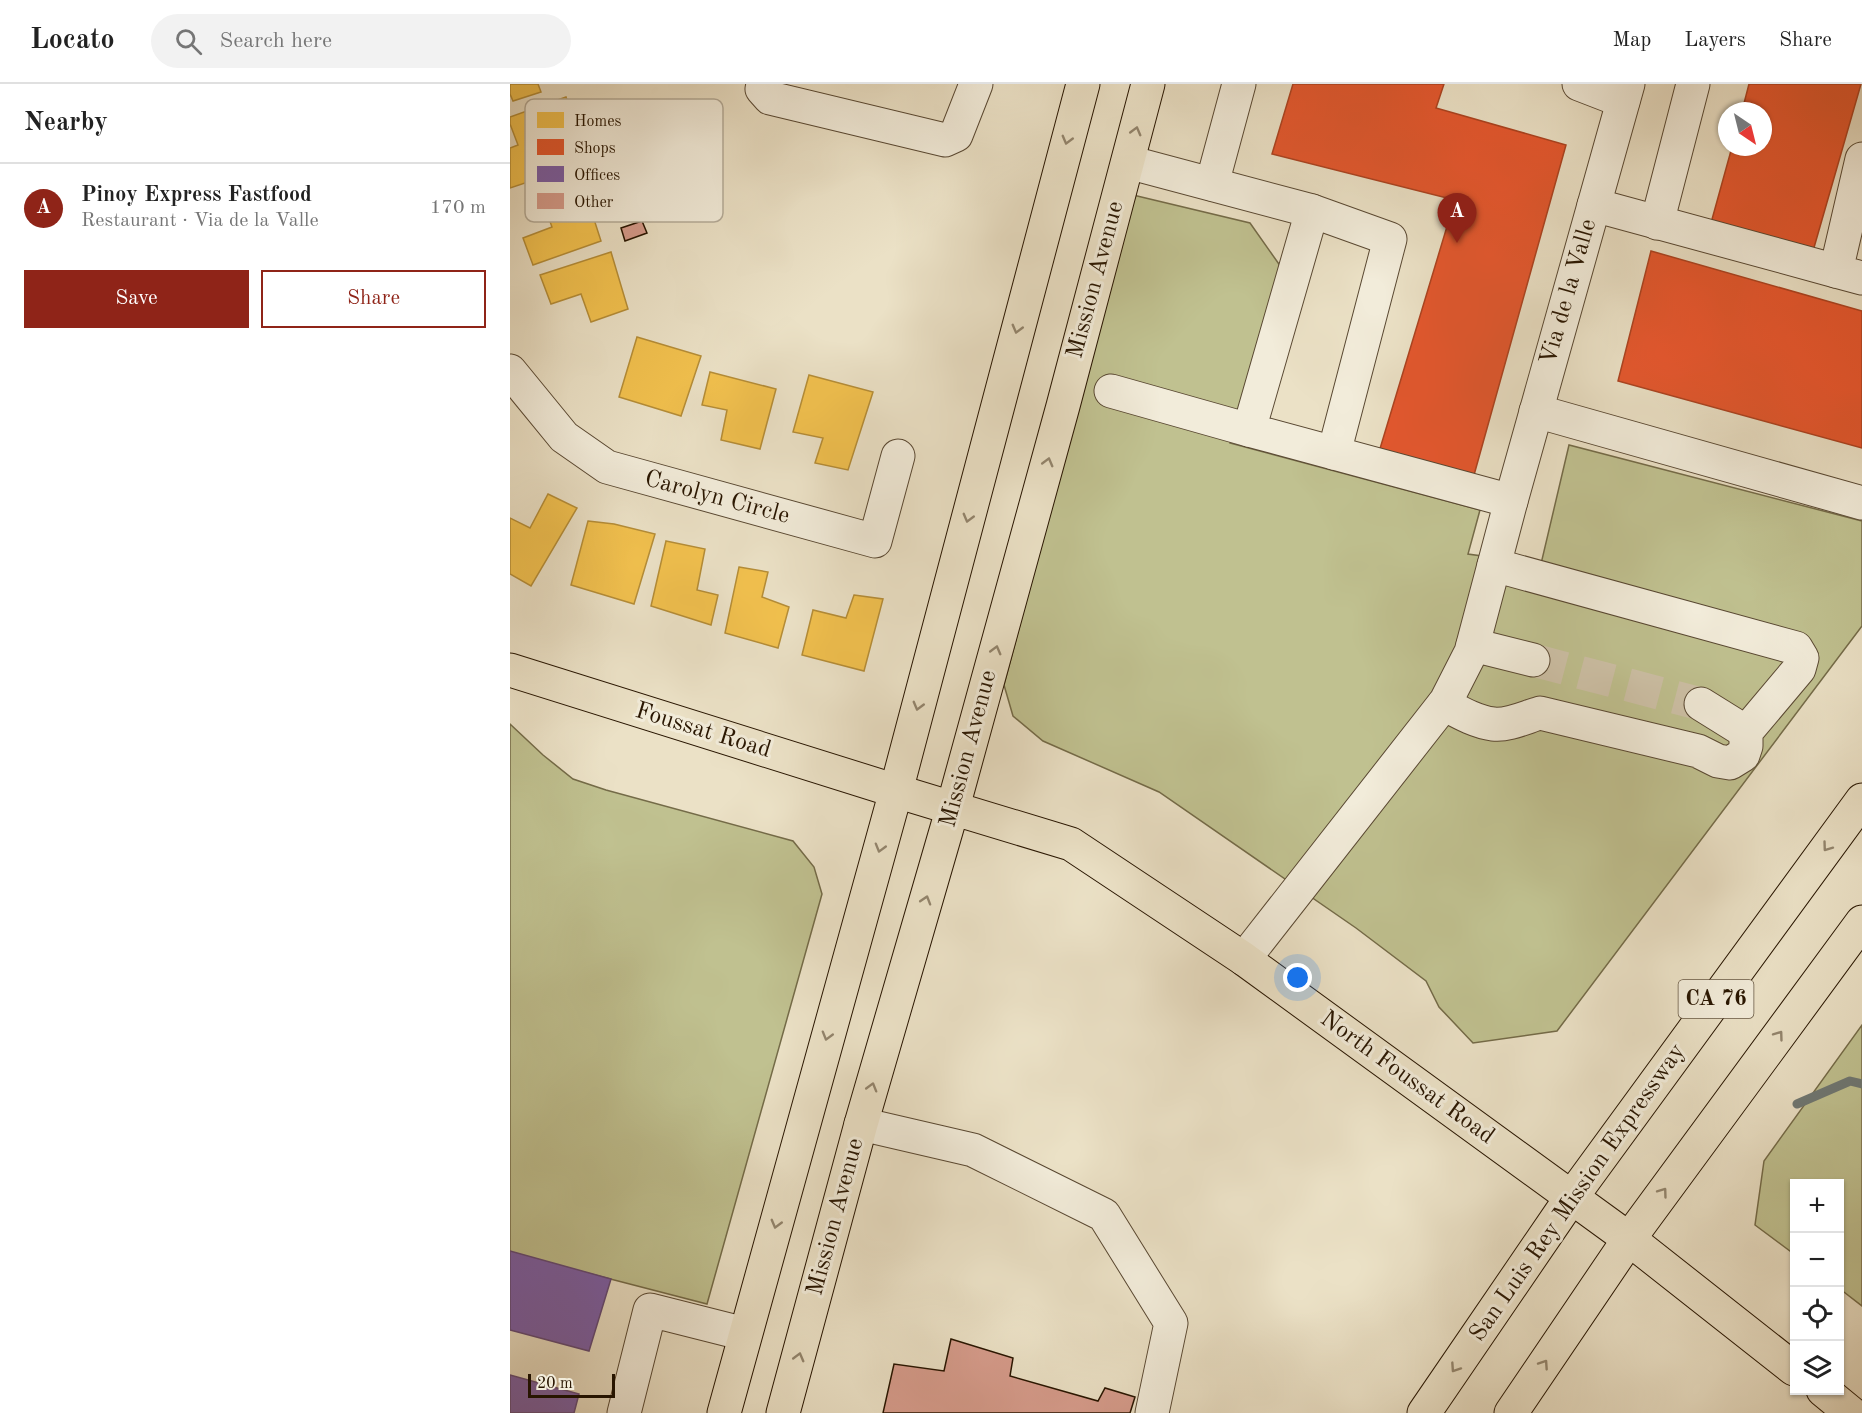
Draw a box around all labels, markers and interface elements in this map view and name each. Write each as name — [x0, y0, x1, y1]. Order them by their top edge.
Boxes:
search box — [151, 14, 571, 68]
icon: search — [172, 25, 205, 58]
text: Locato — [30, 27, 115, 55]
text: Search here — [220, 30, 332, 52]
text: Map — [1612, 30, 1651, 51]
text: Layers — [1684, 30, 1746, 51]
text: Share — [1779, 30, 1832, 51]
legend — [525, 99, 723, 222]
north arrow — [1718, 102, 1772, 156]
text: Nearby — [24, 110, 108, 136]
text: Homes — [574, 114, 622, 130]
one-way arrow — [1129, 126, 1141, 137]
one-way arrow — [1062, 134, 1074, 145]
text: Shops — [574, 141, 616, 157]
text: Offices — [574, 168, 620, 184]
text: Pinoy Express Fastfood — [81, 184, 312, 206]
pin: A — [1438, 194, 1476, 243]
text: Other — [574, 195, 614, 211]
text: A — [36, 198, 51, 218]
text: 170 m — [430, 198, 486, 218]
street label: Mission Avenue — [1063, 199, 1129, 361]
text: Restaurant · Via de la Valle — [81, 211, 319, 231]
street label: Via de la Valle — [1537, 216, 1601, 368]
button: Save — [24, 270, 249, 328]
button: Share — [261, 270, 486, 328]
one-way arrow — [1012, 323, 1024, 334]
one-way arrow — [1041, 457, 1053, 468]
street label: Carolyn Circle — [642, 467, 792, 529]
one-way arrow — [962, 512, 975, 522]
one-way arrow — [989, 645, 1002, 655]
street label: Mission Avenue — [936, 668, 1002, 830]
street label: Foussat Road — [632, 699, 774, 763]
one-way arrow — [913, 701, 926, 711]
one-way arrow — [1824, 840, 1835, 851]
one-way arrow — [875, 842, 887, 853]
one-way arrow — [919, 895, 931, 906]
your location — [1283, 963, 1312, 992]
road number: CA 76 — [1678, 980, 1754, 1018]
street label: North Foussat Road — [1315, 1007, 1499, 1149]
one-way arrow — [822, 1030, 835, 1040]
one-way arrow — [1771, 1030, 1782, 1041]
street label: San Luis Rey Mission Expressway — [1466, 1040, 1690, 1346]
one-way arrow — [865, 1082, 877, 1093]
street label: Mission Avenue — [803, 1136, 869, 1298]
map controls — [1790, 1179, 1844, 1395]
button: + — [1790, 1179, 1844, 1233]
one-way arrow — [1656, 1187, 1667, 1198]
one-way arrow — [770, 1218, 783, 1228]
button: − — [1790, 1233, 1844, 1287]
button: locate — [1790, 1287, 1844, 1341]
button: layers — [1790, 1341, 1844, 1395]
one-way arrow — [792, 1352, 804, 1363]
one-way arrow — [1537, 1360, 1548, 1371]
one-way arrow — [1451, 1361, 1462, 1372]
scale bar — [528, 1371, 615, 1398]
text: 20 m — [537, 1376, 573, 1392]

